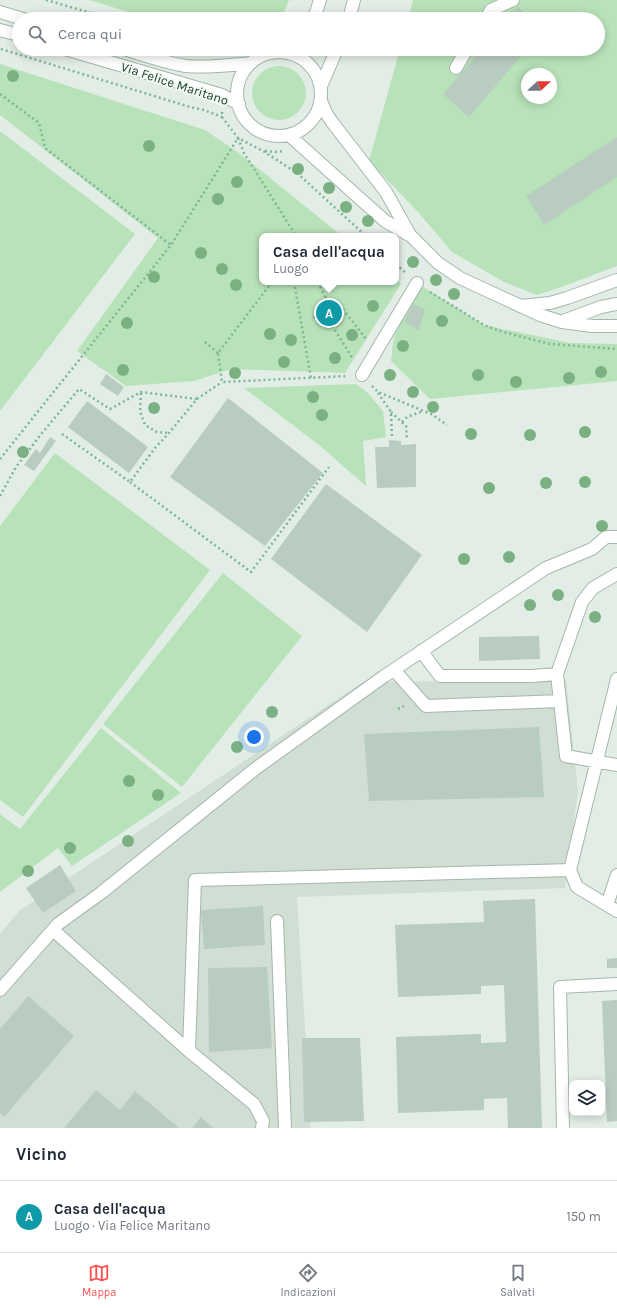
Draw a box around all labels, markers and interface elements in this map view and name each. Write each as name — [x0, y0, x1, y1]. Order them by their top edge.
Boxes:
search box — [12, 12, 605, 56]
icon: search — [26, 23, 48, 45]
text: Cerca qui — [58, 25, 122, 43]
street label: Via Felice Maritano — [119, 59, 231, 108]
north arrow — [521, 68, 557, 104]
popup — [259, 233, 399, 285]
text: Casa dell'acqua — [273, 243, 385, 261]
text: Luogo — [273, 261, 309, 276]
pin: A — [316, 298, 342, 328]
your location — [244, 727, 264, 747]
map controls — [569, 1080, 605, 1116]
button: layers — [569, 1080, 605, 1116]
text: Vicino — [16, 1144, 67, 1164]
text: Casa dell'acqua — [54, 1200, 166, 1218]
text: A — [25, 1209, 33, 1224]
text: 150 m — [566, 1209, 601, 1224]
text: Luogo · Via Felice Maritano — [54, 1218, 210, 1233]
tab: Mappa — [82, 1262, 116, 1299]
tab: Indicazioni — [280, 1262, 336, 1299]
tab: Salvati — [500, 1262, 535, 1299]

